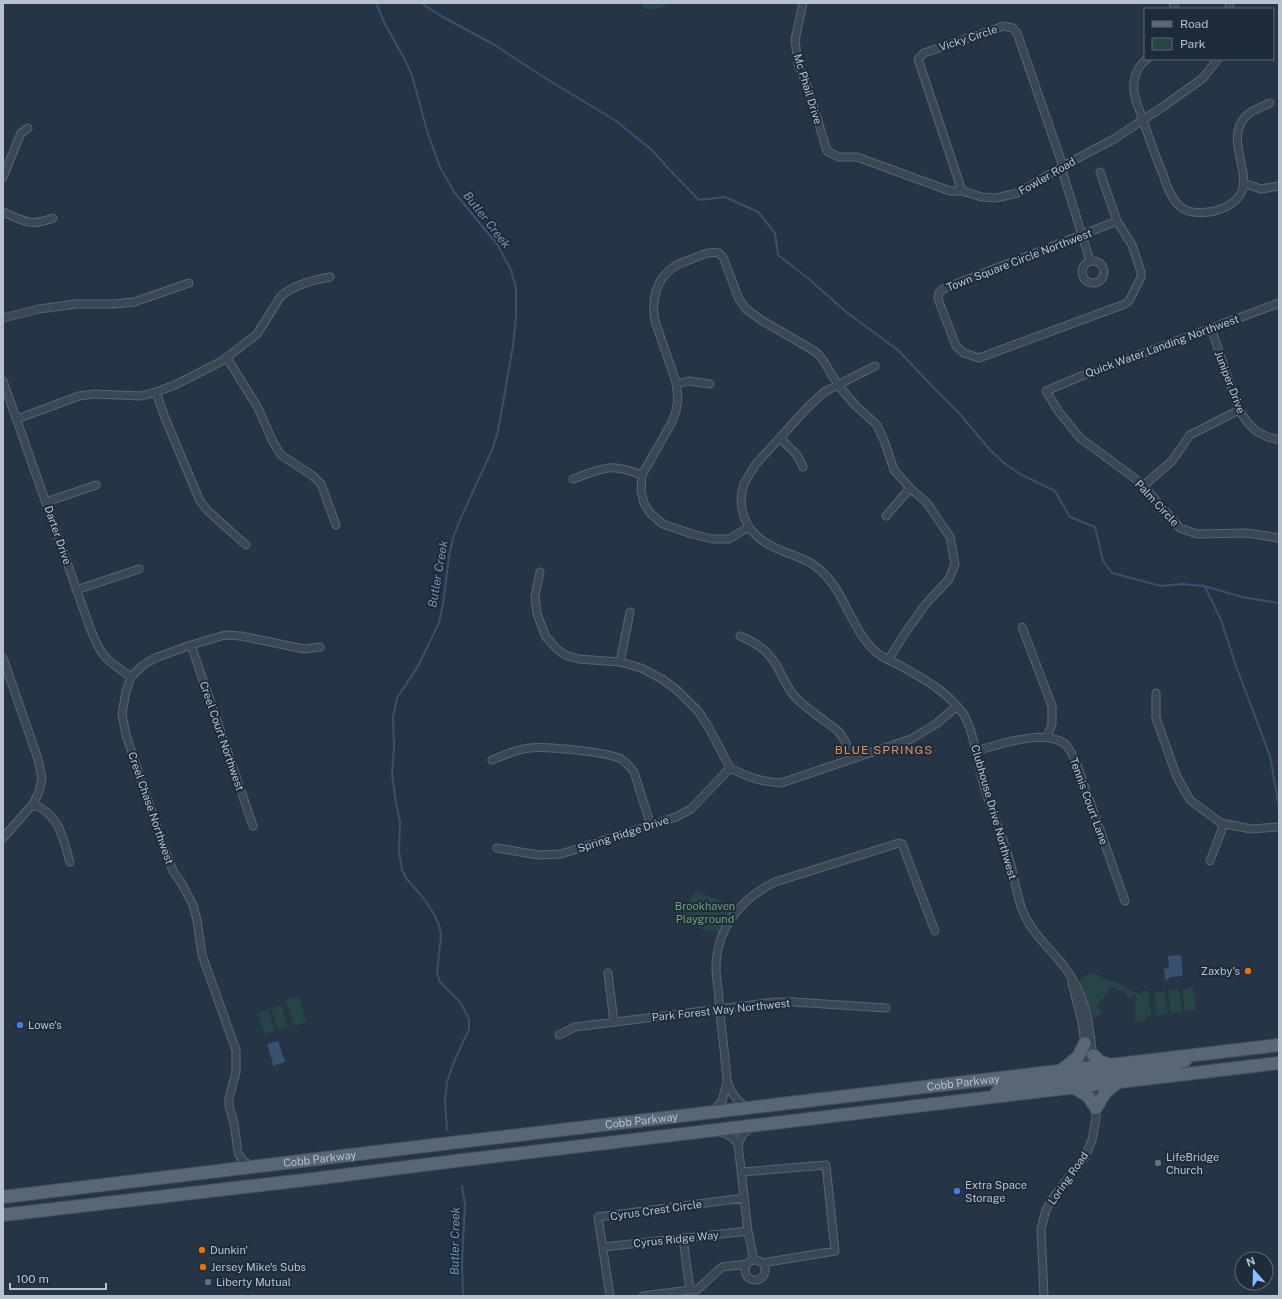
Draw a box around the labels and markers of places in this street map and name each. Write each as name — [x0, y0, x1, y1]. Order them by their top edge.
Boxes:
place label: Zaxby's — [1201, 965, 1240, 977]
marker: Zaxby's — [1243, 966, 1253, 976]
place label: Lowe's — [28, 1019, 62, 1031]
marker: Lowe's — [15, 1020, 25, 1030]
place label: LifeBridge Church — [1166, 1151, 1219, 1176]
marker: LifeBridge Church — [1153, 1158, 1163, 1168]
place label: Extra Space Storage — [965, 1179, 1027, 1204]
marker: Extra Space Storage — [952, 1186, 962, 1196]
place label: Dunkin' — [210, 1244, 248, 1256]
marker: Dunkin' — [197, 1245, 207, 1255]
place label: Jersey Mike's Subs — [211, 1261, 306, 1273]
marker: Jersey Mike's Subs — [198, 1262, 208, 1272]
place label: Liberty Mutual — [216, 1276, 291, 1288]
marker: Liberty Mutual — [203, 1277, 213, 1287]

